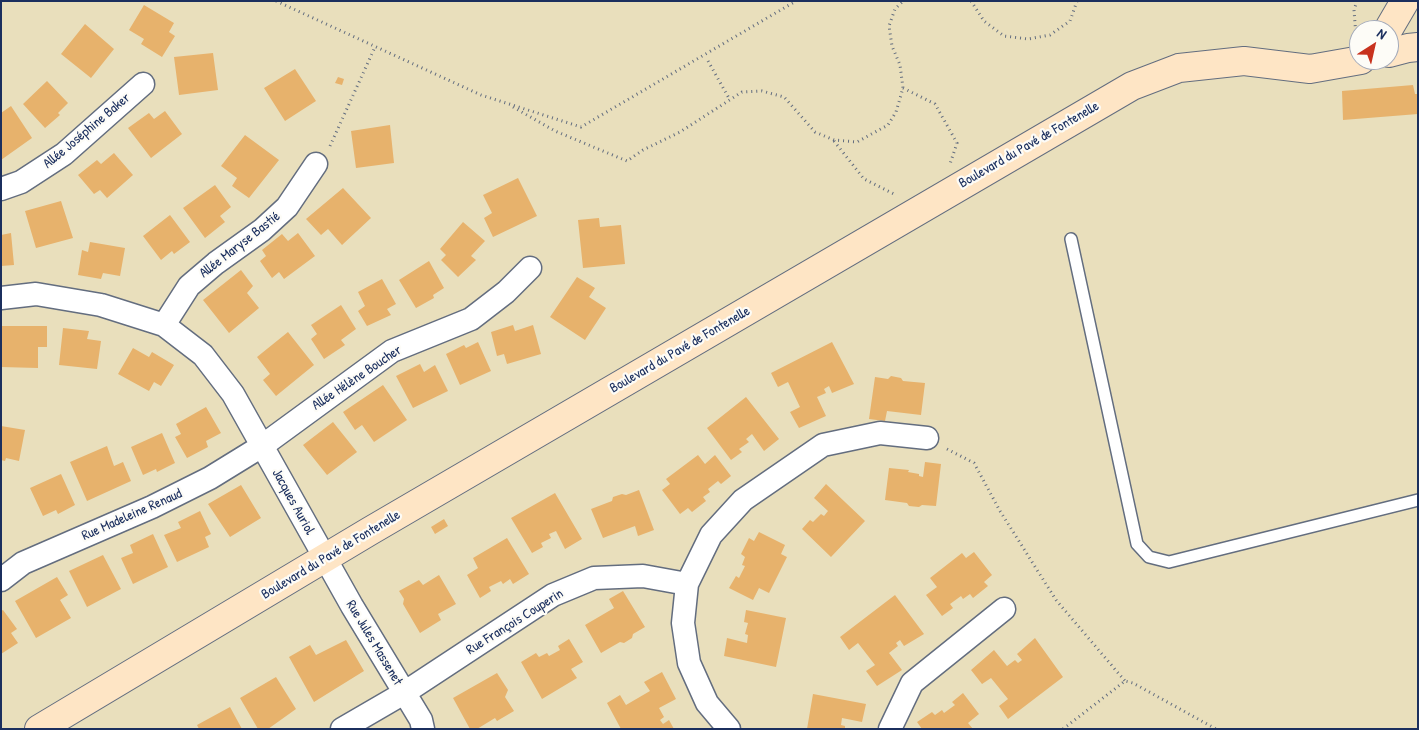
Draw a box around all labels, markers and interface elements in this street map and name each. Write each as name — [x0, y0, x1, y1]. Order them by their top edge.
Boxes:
north arrow — [1349, 20, 1399, 70]
text: N — [1374, 23, 1391, 43]
street label: Allée Joséphine Baker — [40, 90, 134, 172]
street label: Boulevard du Pavé de Fontenelle — [956, 98, 1102, 192]
street label: Allée Maryse Bastié — [196, 208, 284, 282]
street label: Boulevard du Pavé de Fontenelle — [607, 303, 753, 397]
street label: Allée Hélène Boucher — [309, 342, 405, 414]
street label: Jacques Auriol — [268, 466, 318, 538]
street label: Rue Madeleine Renaud — [79, 485, 185, 545]
street label: Boulevard du Pavé de Fontenelle — [259, 507, 403, 603]
street label: Rue François Couperin — [463, 585, 567, 659]
street label: Rue Jules Massenet — [342, 597, 406, 689]

